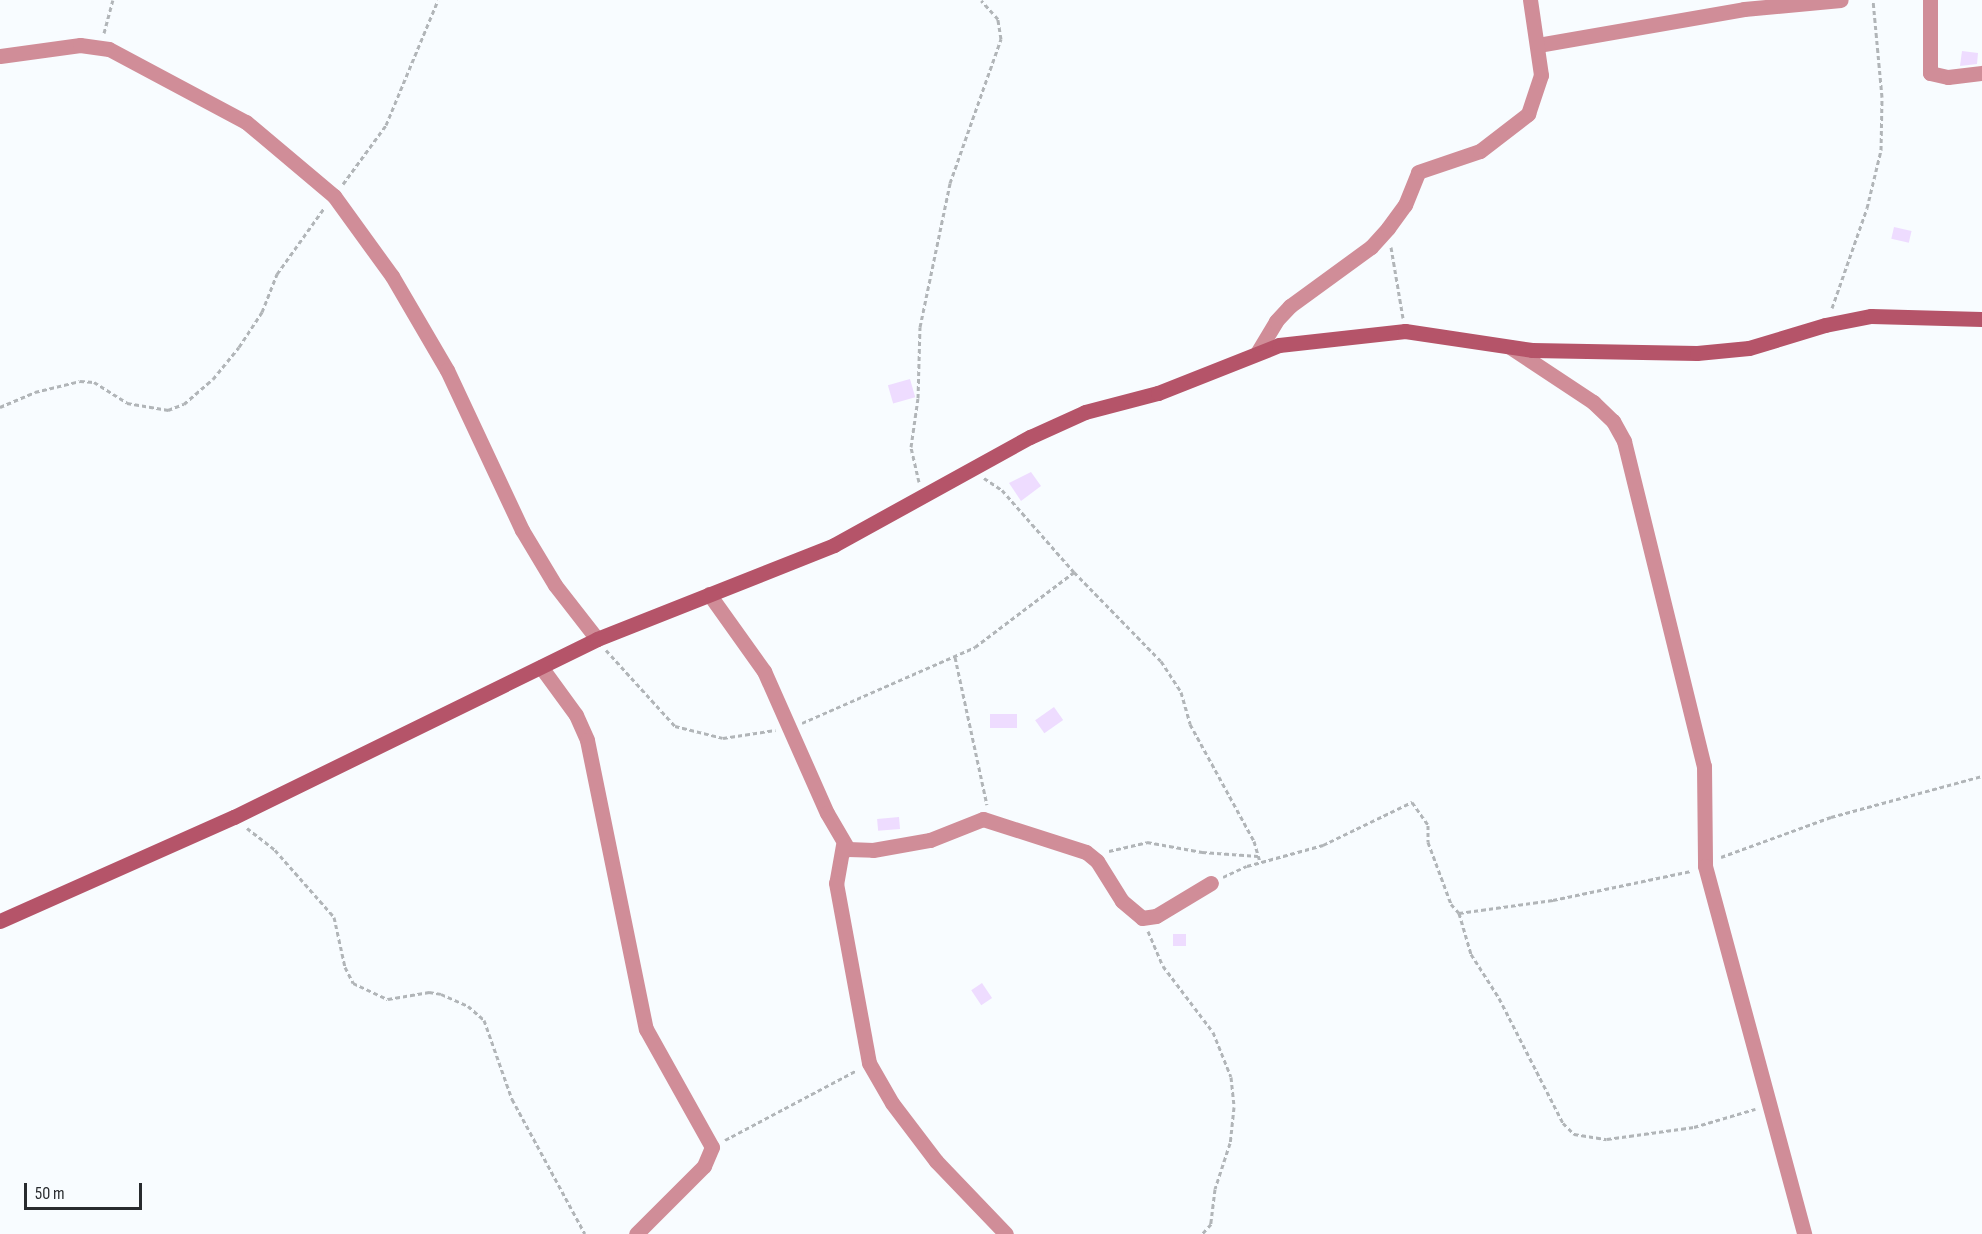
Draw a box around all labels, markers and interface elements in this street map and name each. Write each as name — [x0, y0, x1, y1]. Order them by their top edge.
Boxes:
scale bar — [27, 1171, 146, 1209]
text: 50 m — [35, 1183, 65, 1204]

